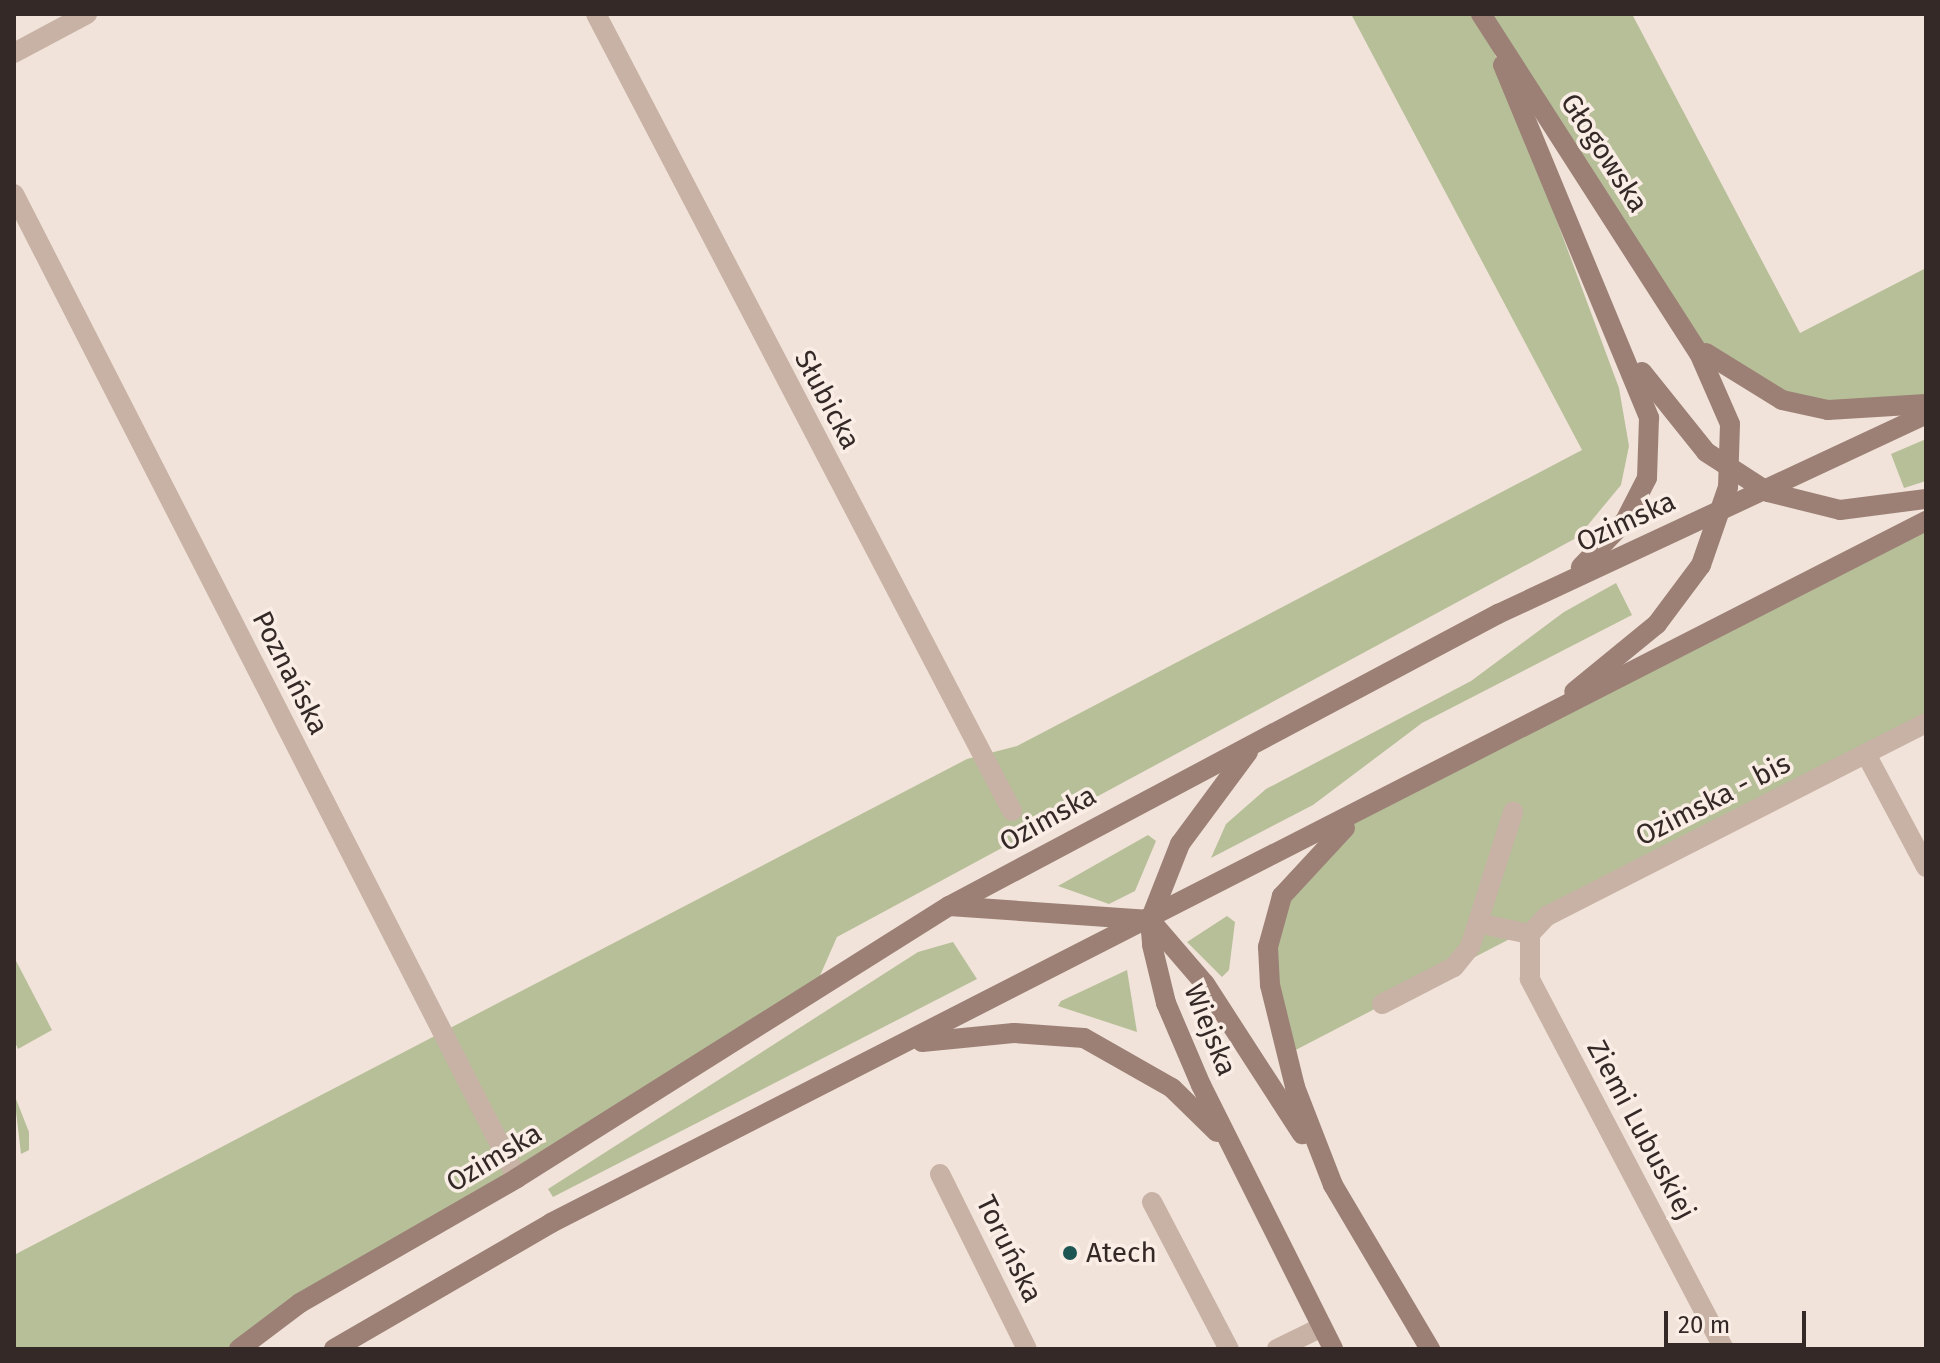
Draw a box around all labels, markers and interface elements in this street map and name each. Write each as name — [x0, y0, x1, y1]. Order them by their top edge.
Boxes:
street label: Głogowska — [1553, 87, 1655, 219]
street label: Słubicka — [787, 345, 867, 455]
street label: Ozimska — [1571, 484, 1681, 560]
street label: Poznańska — [245, 606, 335, 740]
street label: Ozimska - bis — [1630, 747, 1796, 853]
street label: Ozimska — [994, 779, 1102, 859]
street label: Wiejska — [1176, 979, 1244, 1081]
street label: Ziemi Lubuskiej — [1580, 1035, 1702, 1225]
street label: Ozimska — [440, 1116, 548, 1200]
street label: Toruńska — [969, 1190, 1049, 1308]
place label: Atech — [1086, 1236, 1157, 1270]
marker: Atech — [1061, 1244, 1079, 1262]
scale bar — [1668, 1295, 1810, 1345]
text: 20 m — [1678, 1311, 1730, 1339]

